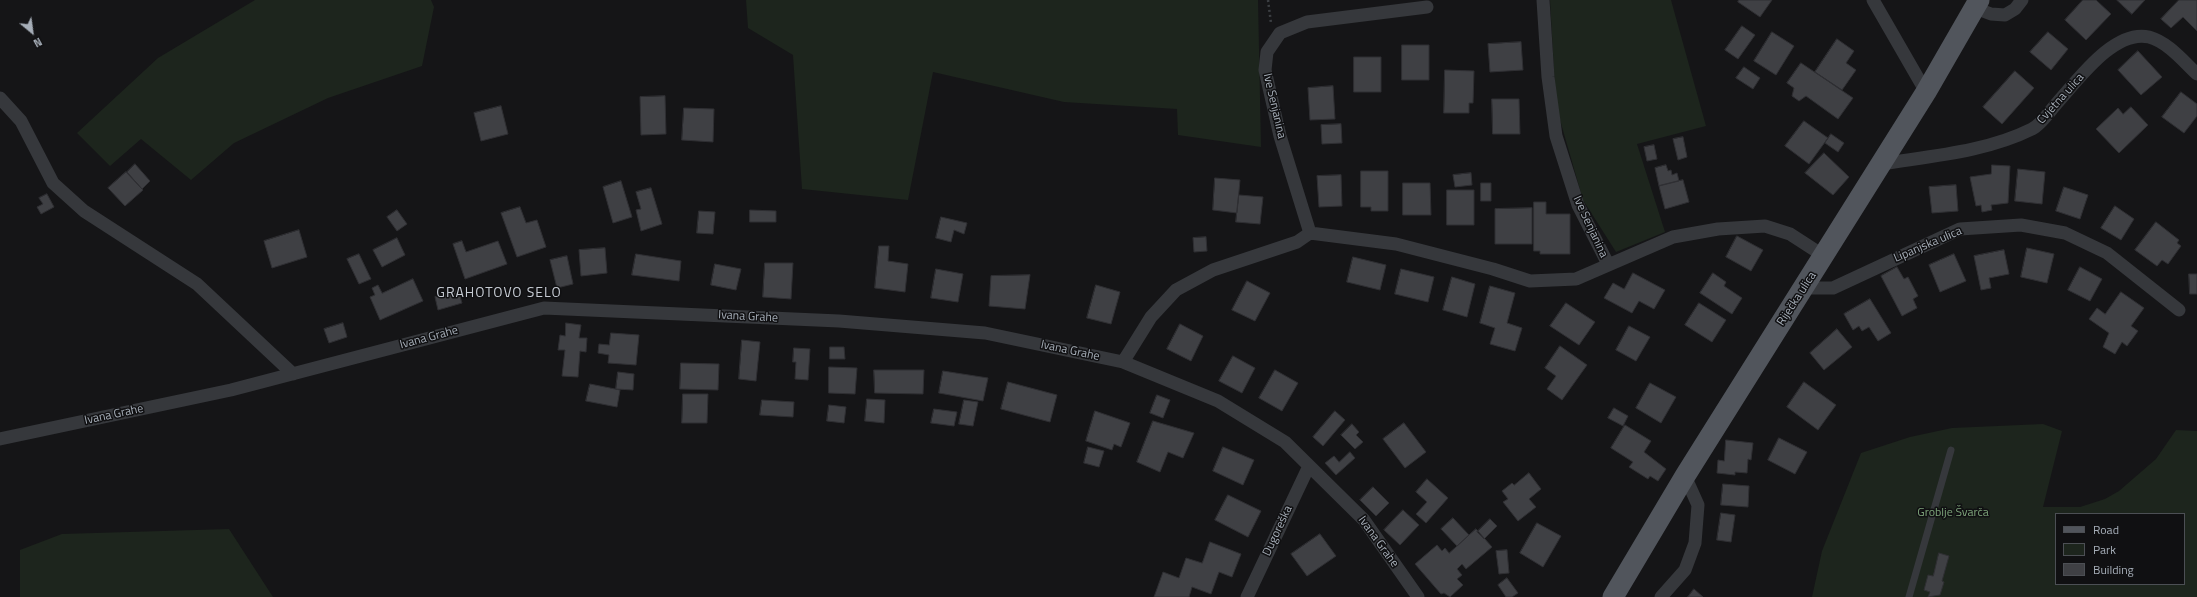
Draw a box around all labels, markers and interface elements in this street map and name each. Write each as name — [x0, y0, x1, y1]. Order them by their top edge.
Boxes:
north arrow — [12, 12, 52, 52]
text: N — [31, 34, 45, 51]
street label: Cvjetna ulica — [2035, 71, 2087, 127]
street label: Ive Senjanina — [1260, 72, 1288, 140]
street label: Ive Senjanina — [1569, 194, 1611, 260]
street label: Lipanjska ulica — [1892, 224, 1964, 266]
street label: Riječka ulica — [1774, 269, 1820, 329]
district label: GRAHOTOVO SELO — [436, 286, 562, 302]
street label: Ivana Grahe — [718, 308, 778, 326]
street label: Ivana Grahe — [398, 323, 460, 353]
street label: Ivana Grahe — [1039, 338, 1101, 364]
street label: Ivana Grahe — [83, 402, 145, 428]
street label: Dugoreška — [1260, 503, 1296, 559]
park label: Groblje Švarča — [1917, 506, 1989, 520]
legend — [2055, 513, 2185, 585]
street label: Ivana Grahe — [1355, 514, 1401, 570]
text: Road — [2093, 520, 2119, 539]
text: Park — [2093, 540, 2116, 559]
text: Building — [2093, 560, 2134, 579]

